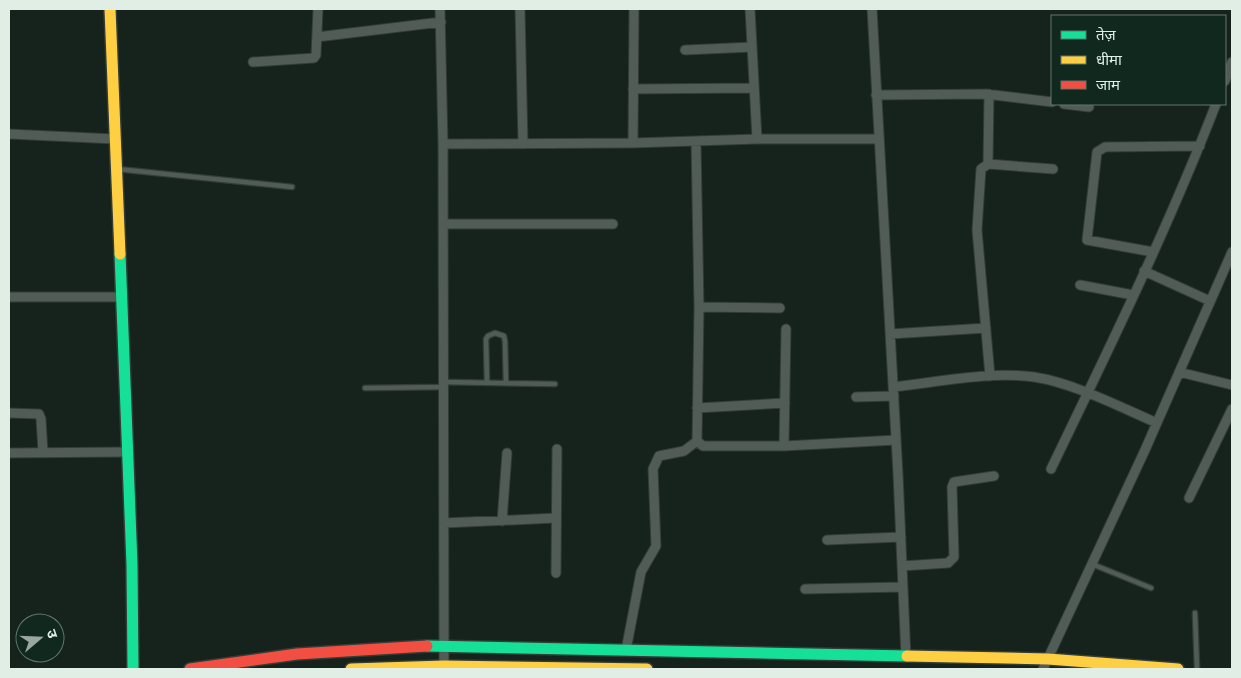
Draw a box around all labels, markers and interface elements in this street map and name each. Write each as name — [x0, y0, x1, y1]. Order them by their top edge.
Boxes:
legend — [1051, 15, 1226, 105]
text: तेज़ — [1096, 24, 1117, 44]
text: धीमा — [1096, 49, 1123, 69]
text: जाम — [1096, 74, 1121, 94]
north arrow — [15, 613, 65, 663]
text: उ — [42, 627, 63, 641]

